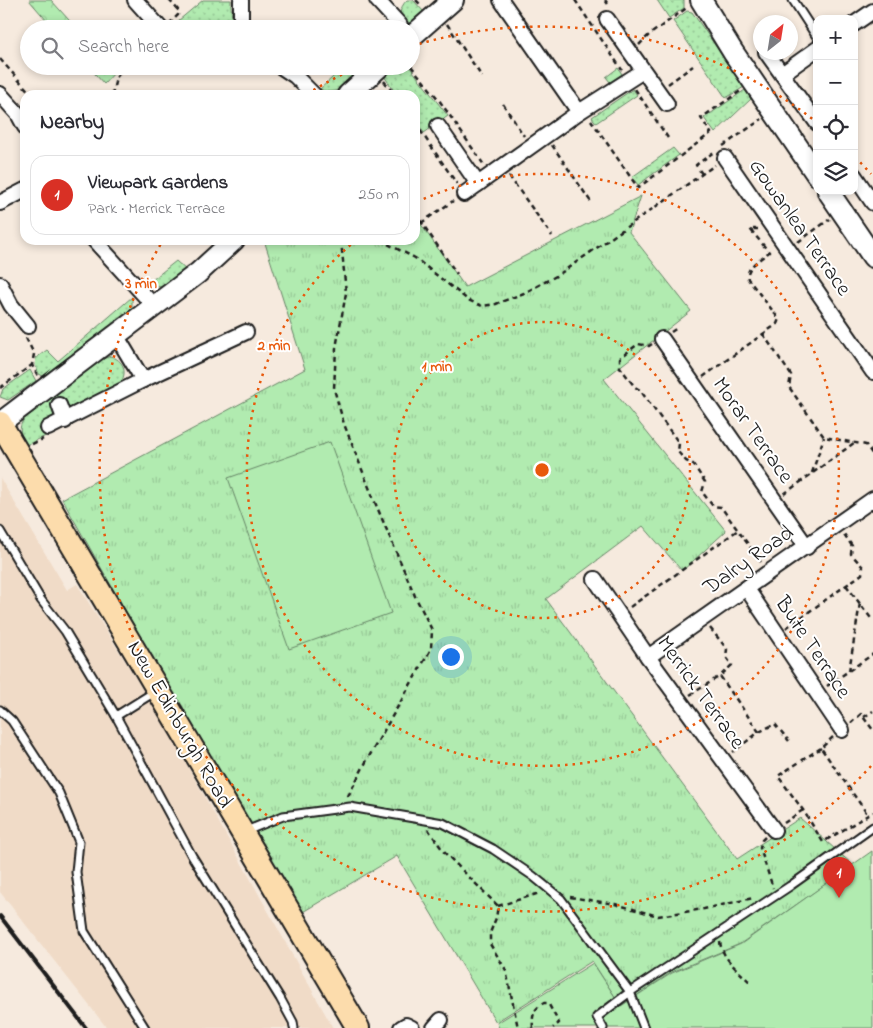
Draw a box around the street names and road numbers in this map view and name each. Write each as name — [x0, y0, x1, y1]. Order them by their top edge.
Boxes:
street label: Gowanlea Terrace — [740, 153, 858, 303]
street label: Morar Terrace — [703, 371, 801, 491]
street label: Dalry Road — [696, 518, 801, 605]
street label: Bute Terrace — [765, 589, 858, 706]
street label: Merrick Terrace — [648, 630, 752, 756]
street label: New Edinburgh Road — [117, 635, 240, 815]

